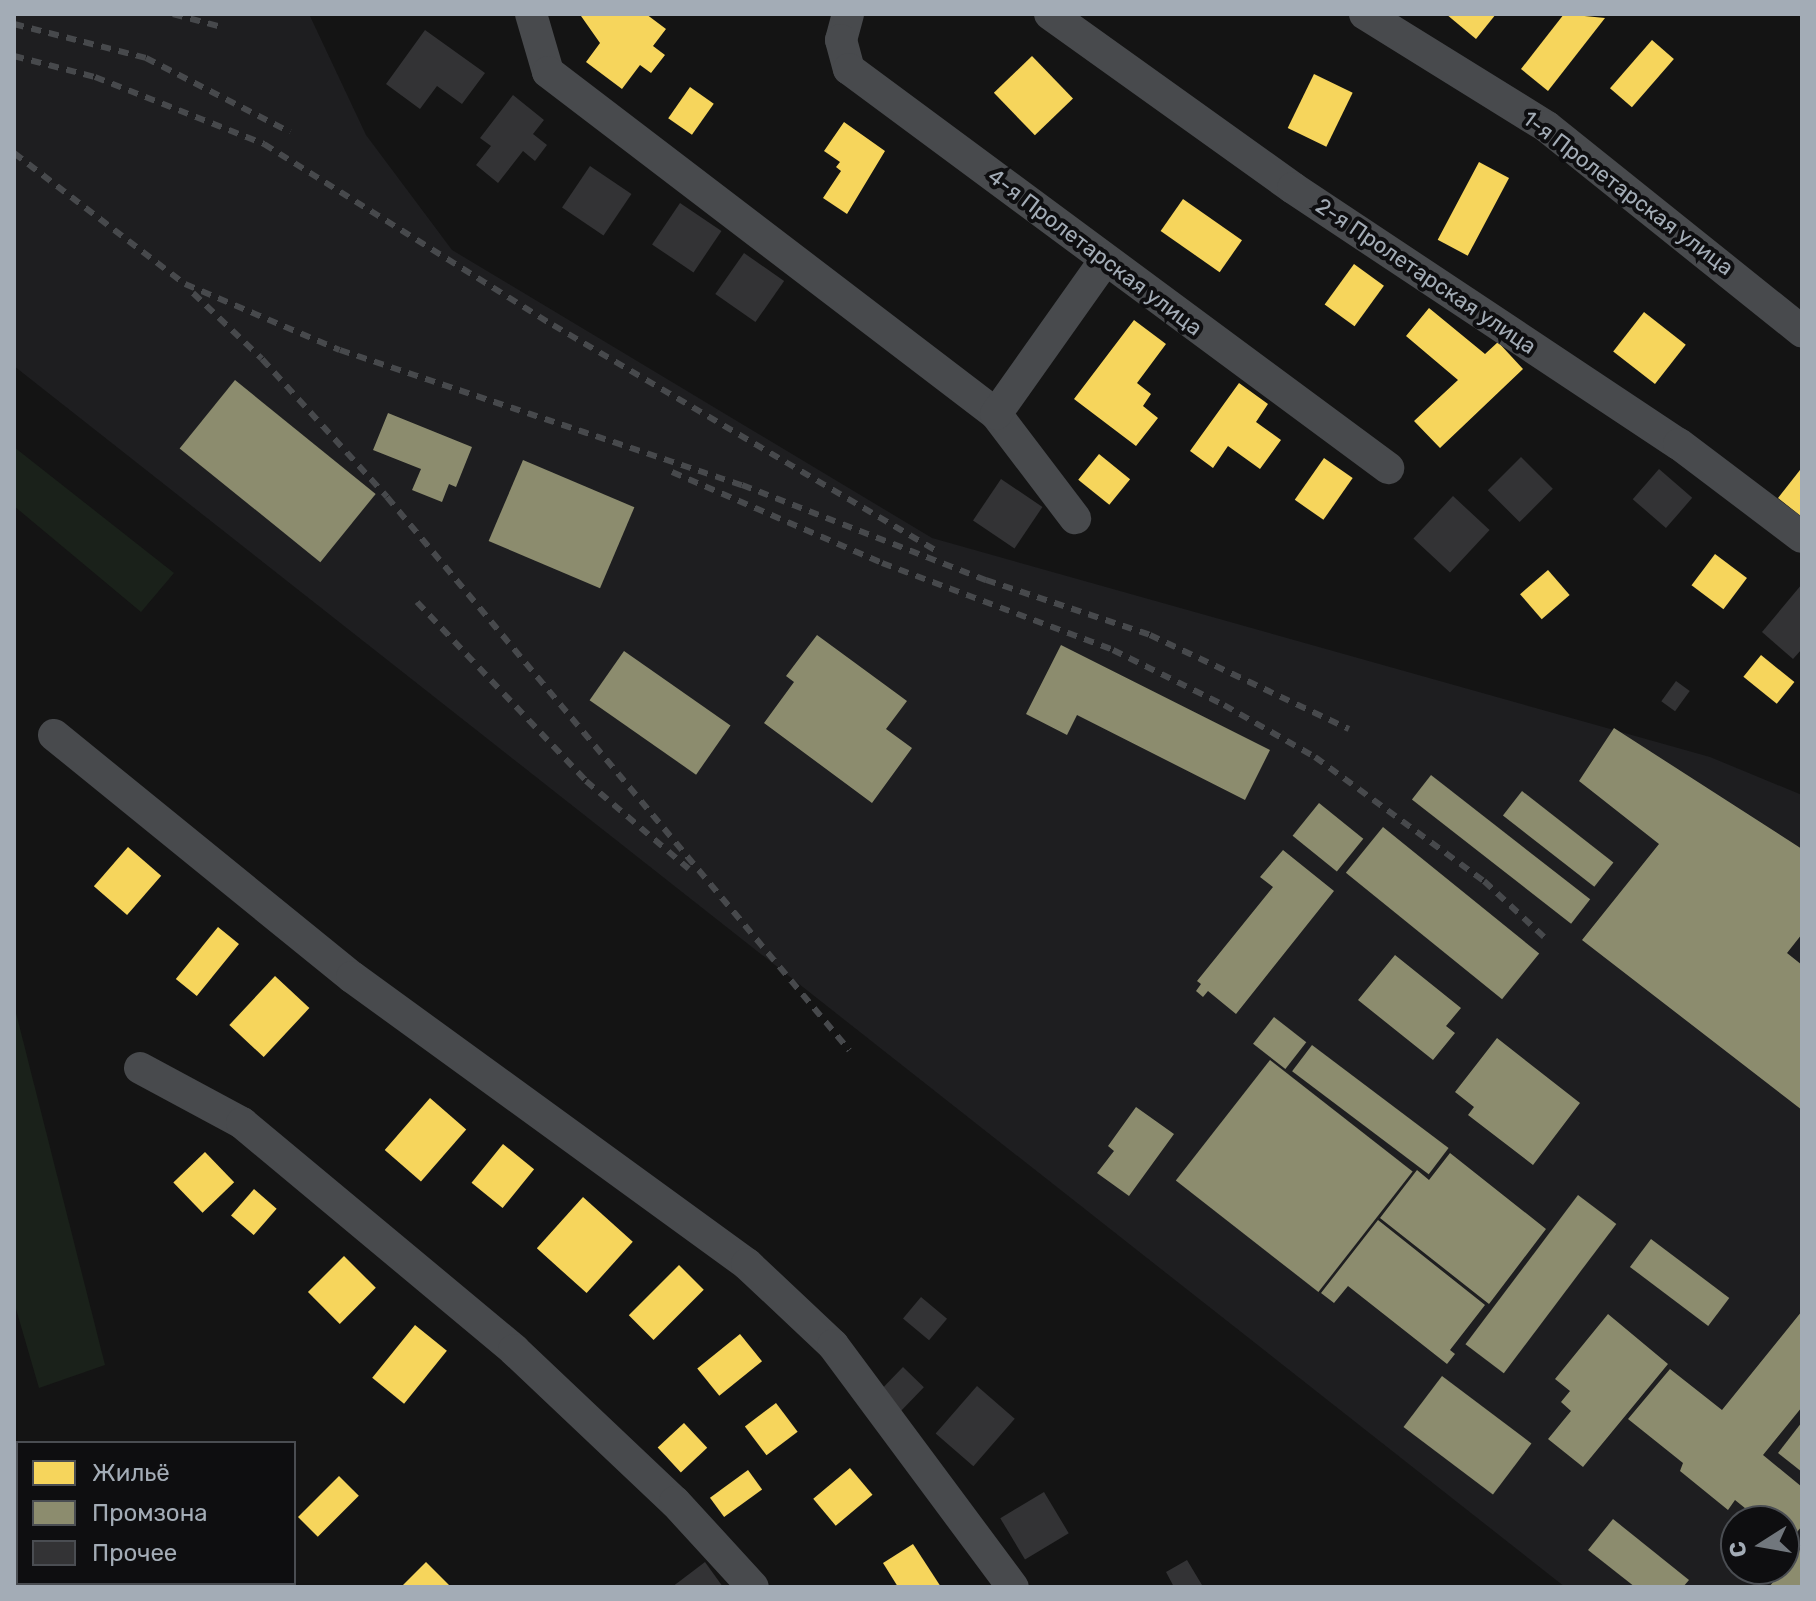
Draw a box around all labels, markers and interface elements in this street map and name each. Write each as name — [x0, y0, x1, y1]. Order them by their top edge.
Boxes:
street label: 1-я Пролетарская улица — [1517, 105, 1739, 281]
street label: 4-я Пролетарская улица — [983, 163, 1207, 341]
street label: 2-я Пролетарская улица — [1311, 192, 1541, 360]
legend — [16, 1441, 296, 1585]
text: Жильё — [92, 1459, 170, 1487]
text: Промзона — [92, 1499, 208, 1527]
north arrow — [1720, 1505, 1800, 1585]
text: Прочее — [92, 1539, 177, 1567]
text: С — [1723, 1539, 1753, 1559]

